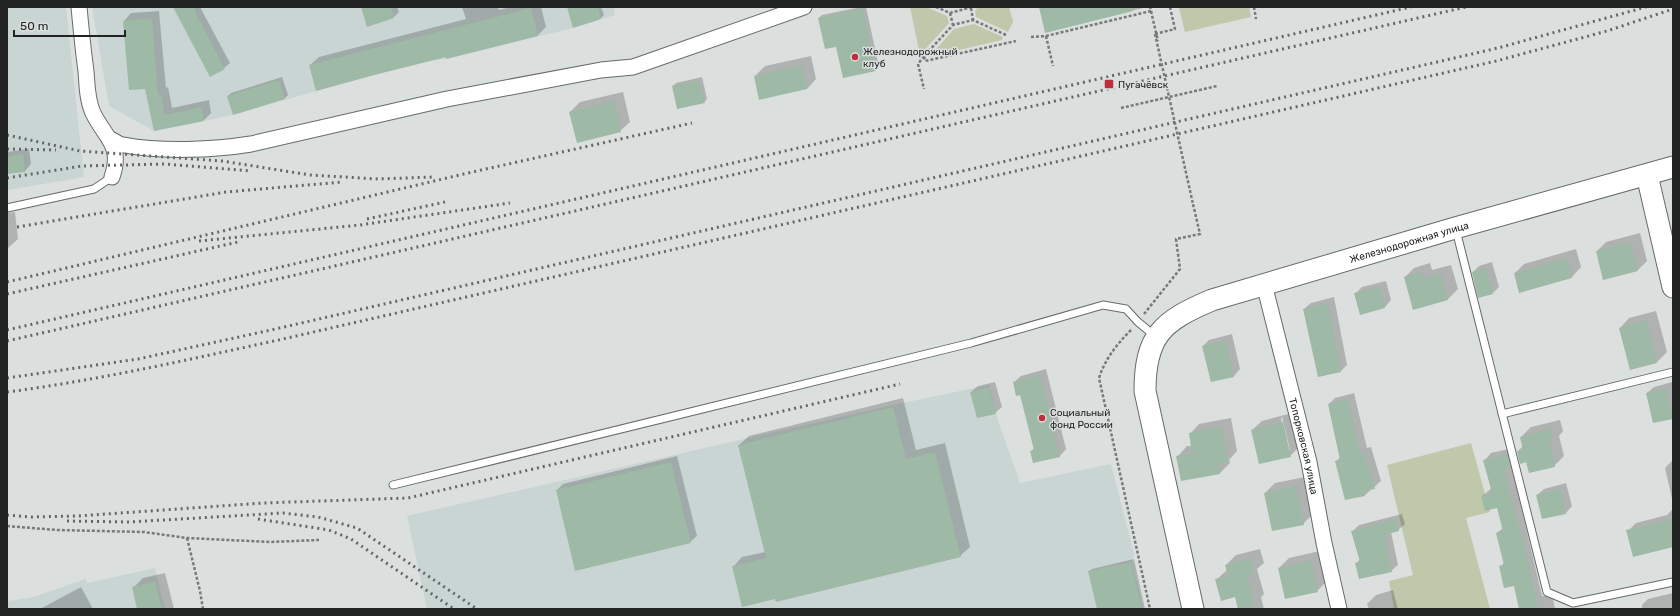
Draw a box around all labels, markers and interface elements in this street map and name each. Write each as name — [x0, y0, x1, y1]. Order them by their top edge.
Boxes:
scale bar — [14, 12, 125, 38]
text: 50 m — [20, 19, 48, 33]
place label: Железнодорожный клуб — [863, 46, 958, 70]
marker: Железнодорожный клуб — [850, 52, 860, 62]
marker: Пугачёвск — [1103, 78, 1115, 90]
place label: Пугачёвск — [1118, 79, 1169, 91]
street label: Железнодорожная улица — [1348, 219, 1470, 266]
street label: Топорковская улица — [1286, 397, 1320, 496]
place label: Социальный фонд России — [1050, 407, 1113, 431]
marker: Социальный фонд России — [1037, 413, 1047, 423]

